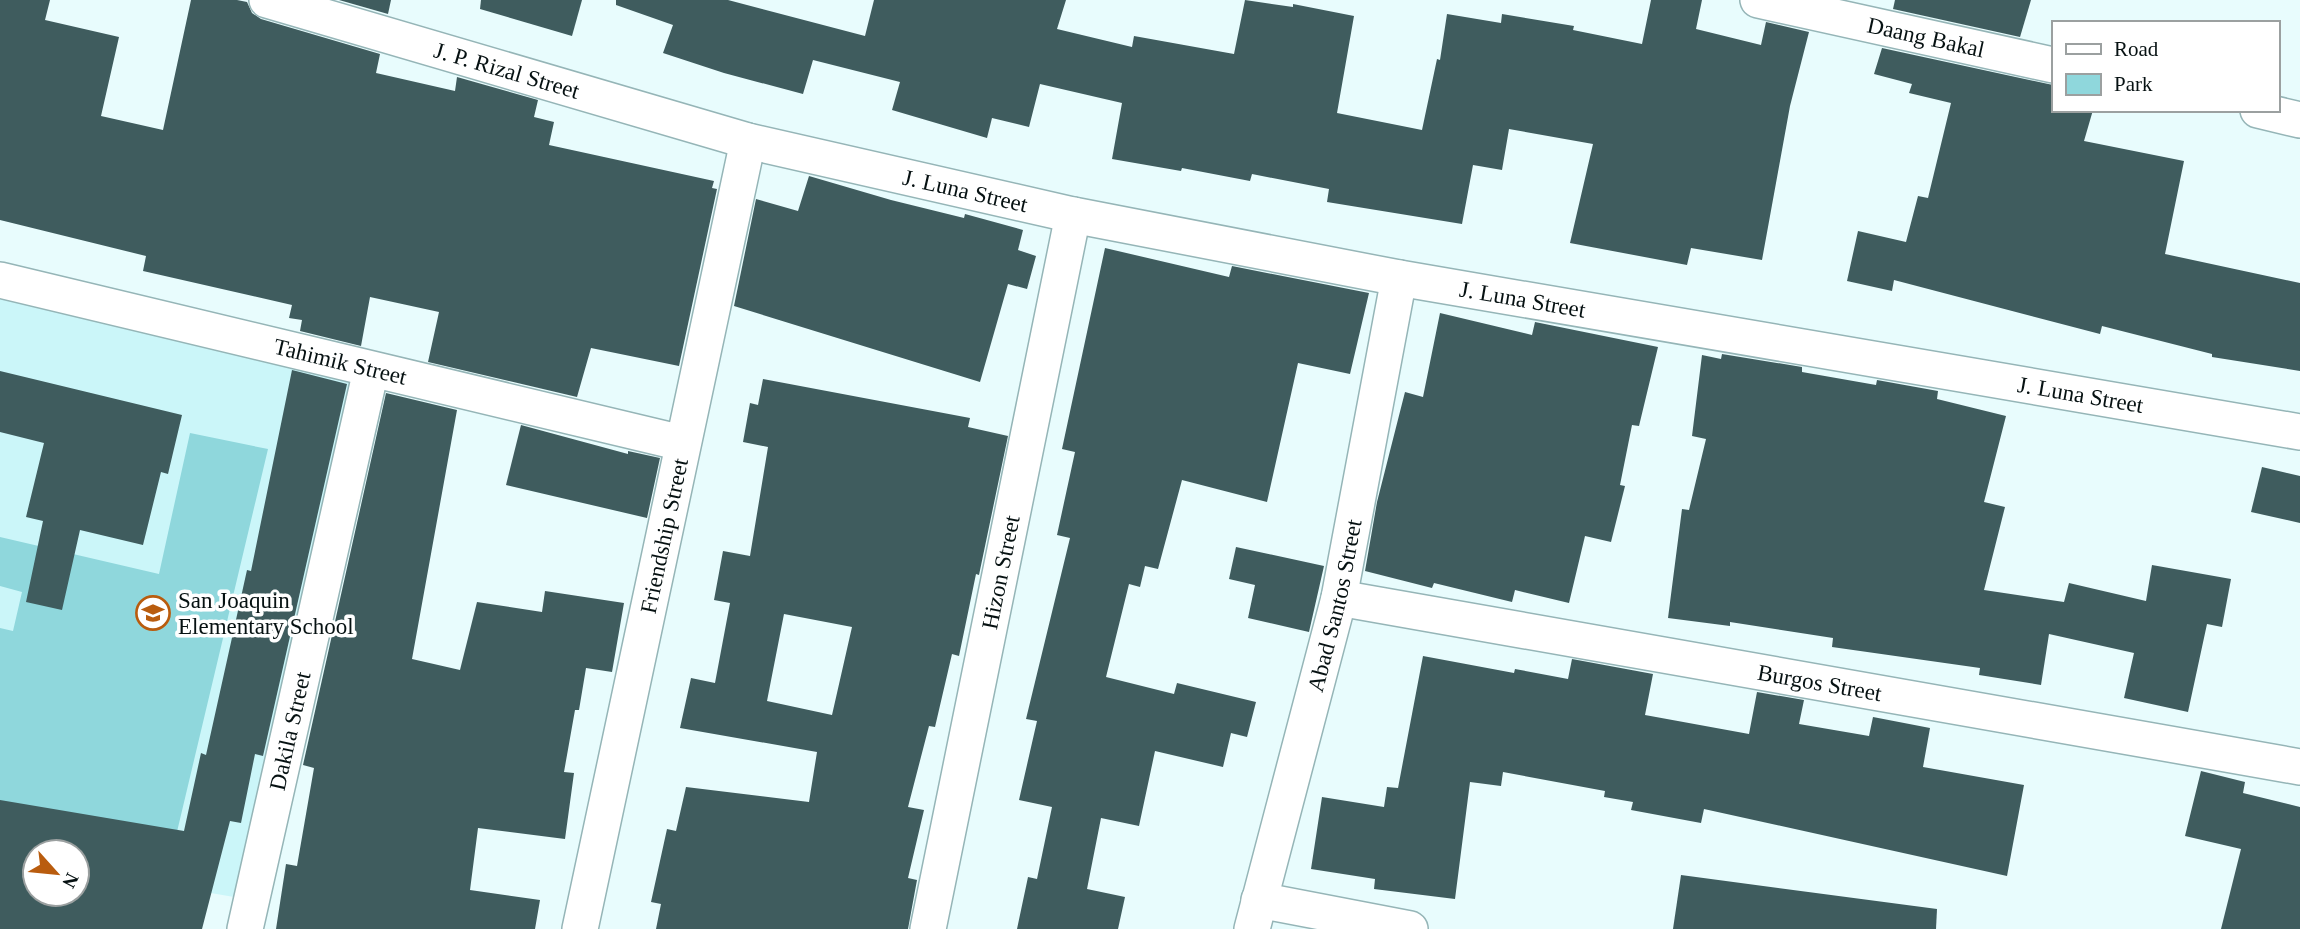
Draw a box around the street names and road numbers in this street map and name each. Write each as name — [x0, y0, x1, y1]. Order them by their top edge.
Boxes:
street label: Daang Bakal — [1865, 12, 1987, 62]
street label: J. P. Rizal Street — [431, 37, 583, 104]
street label: J. Luna Street — [900, 164, 1031, 217]
street label: J. Luna Street — [1458, 276, 1588, 322]
street label: Tahimik Street — [271, 333, 410, 389]
street label: J. Luna Street — [2016, 371, 2146, 418]
street label: Friendship Street — [635, 455, 693, 616]
street label: Hizon Street — [977, 513, 1024, 631]
street label: Abad Santos Street — [1302, 517, 1366, 694]
street label: Burgos Street — [1756, 659, 1884, 706]
street label: Dakila Street — [264, 669, 315, 793]

